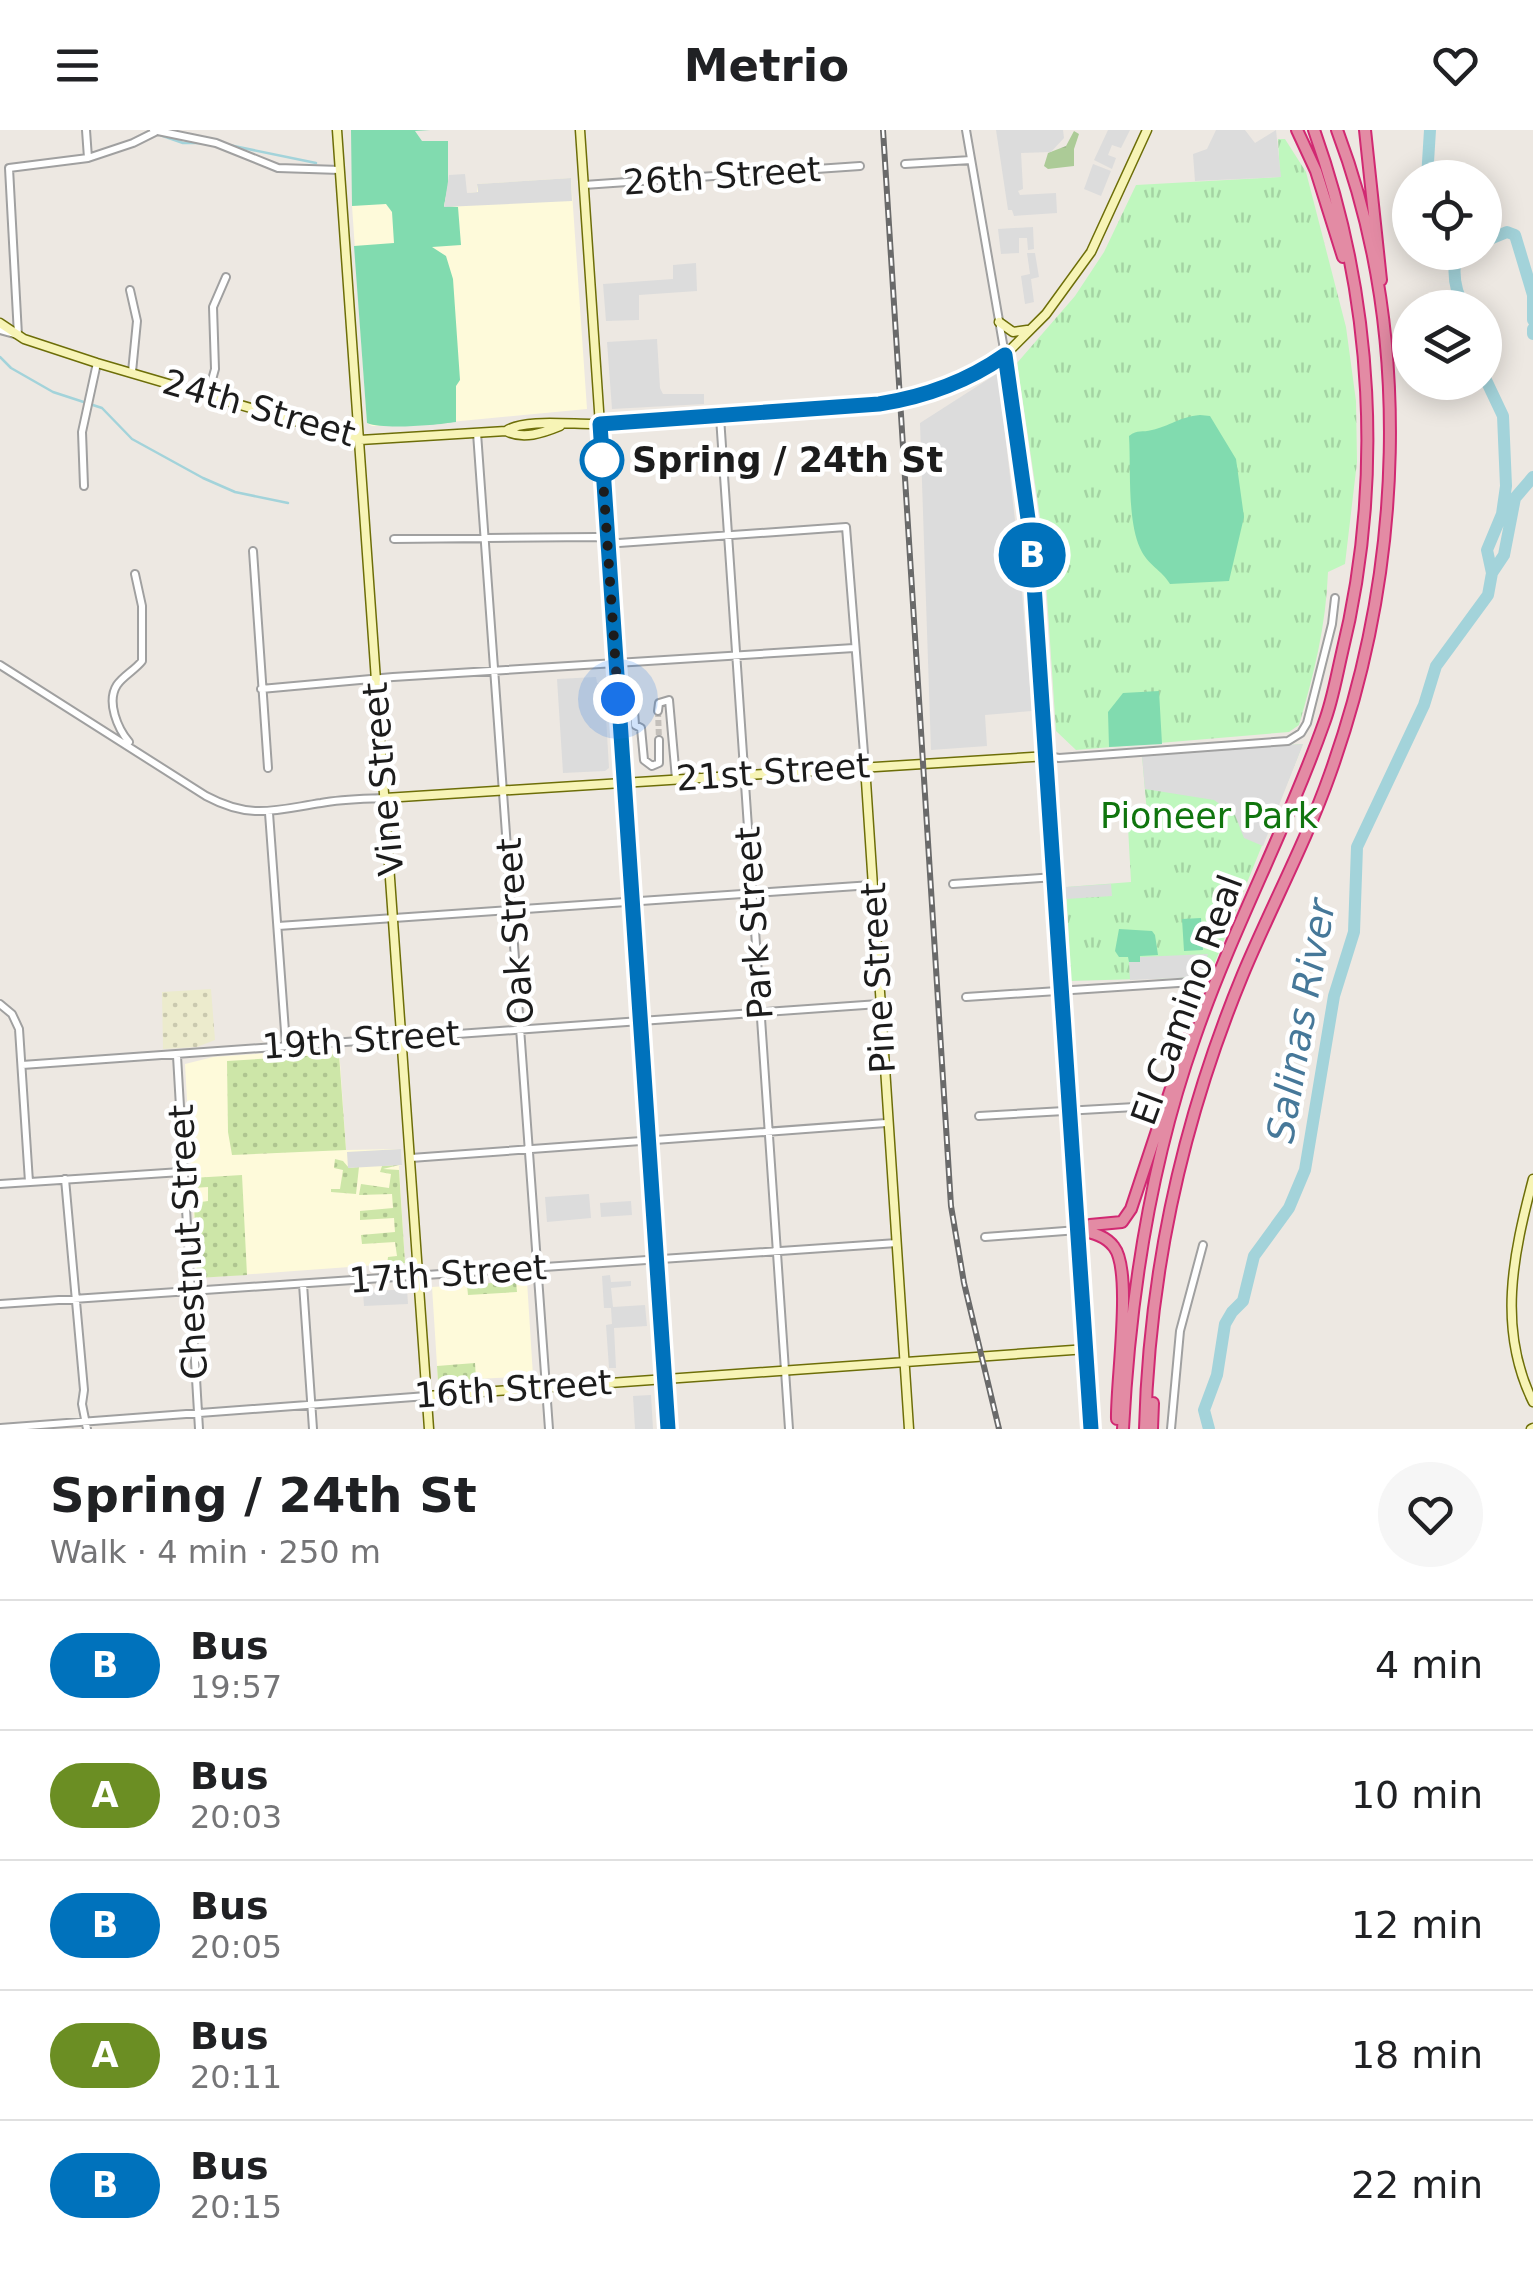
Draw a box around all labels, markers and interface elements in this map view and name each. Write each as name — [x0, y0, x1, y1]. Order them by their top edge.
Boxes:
icon: menu — [50, 38, 105, 93]
icon: heart — [1428, 38, 1483, 93]
text: Metrio — [684, 39, 849, 92]
street label: 26th Street — [622, 149, 822, 203]
map controls — [1392, 160, 1502, 400]
button: locate — [1392, 160, 1502, 270]
button: layers — [1392, 290, 1502, 400]
street label: 24th Street — [158, 361, 360, 455]
marker: Spring / 24th St — [581, 439, 623, 481]
place label: Spring / 24th St — [632, 440, 943, 480]
line badge: B — [1000, 522, 1064, 588]
text: B — [1019, 535, 1045, 575]
your location — [593, 674, 643, 724]
street label: Vine Street — [355, 681, 411, 877]
street label: 21st Street — [675, 745, 871, 799]
park label: Pioneer Park — [1100, 796, 1319, 836]
street label: Park Street — [727, 825, 781, 1021]
street label: Oak Street — [489, 836, 541, 1026]
street label: El Camino Real — [1123, 870, 1251, 1130]
street label: Pine Street — [853, 881, 903, 1075]
water label: Salinas River — [1258, 894, 1344, 1146]
street label: 19th Street — [261, 1013, 461, 1067]
street label: Chestnut Street — [161, 1103, 215, 1381]
street label: 17th Street — [348, 1247, 548, 1301]
street label: 16th Street — [413, 1362, 613, 1416]
button: heart — [1378, 1462, 1483, 1567]
text: Spring / 24th St — [50, 1467, 477, 1523]
text: Walk · 4 min · 250 m — [50, 1533, 381, 1571]
text: Bus — [190, 1624, 269, 1668]
text: 4 min — [1375, 1643, 1483, 1687]
text: B — [92, 1645, 118, 1685]
text: 19:57 — [190, 1668, 282, 1706]
text: Bus — [190, 1754, 269, 1798]
text: 10 min — [1351, 1773, 1483, 1817]
text: A — [91, 1775, 119, 1815]
text: 20:03 — [190, 1798, 282, 1836]
text: Bus — [190, 1884, 269, 1928]
text: 12 min — [1351, 1903, 1483, 1947]
text: B — [92, 1905, 118, 1945]
text: 20:05 — [190, 1928, 282, 1966]
text: Bus — [190, 2014, 269, 2058]
text: 18 min — [1351, 2033, 1483, 2077]
text: A — [91, 2035, 119, 2075]
text: 20:11 — [190, 2058, 282, 2096]
text: Bus — [190, 2144, 269, 2188]
text: 22 min — [1351, 2163, 1483, 2207]
text: B — [92, 2165, 118, 2205]
text: 20:15 — [190, 2188, 282, 2226]

